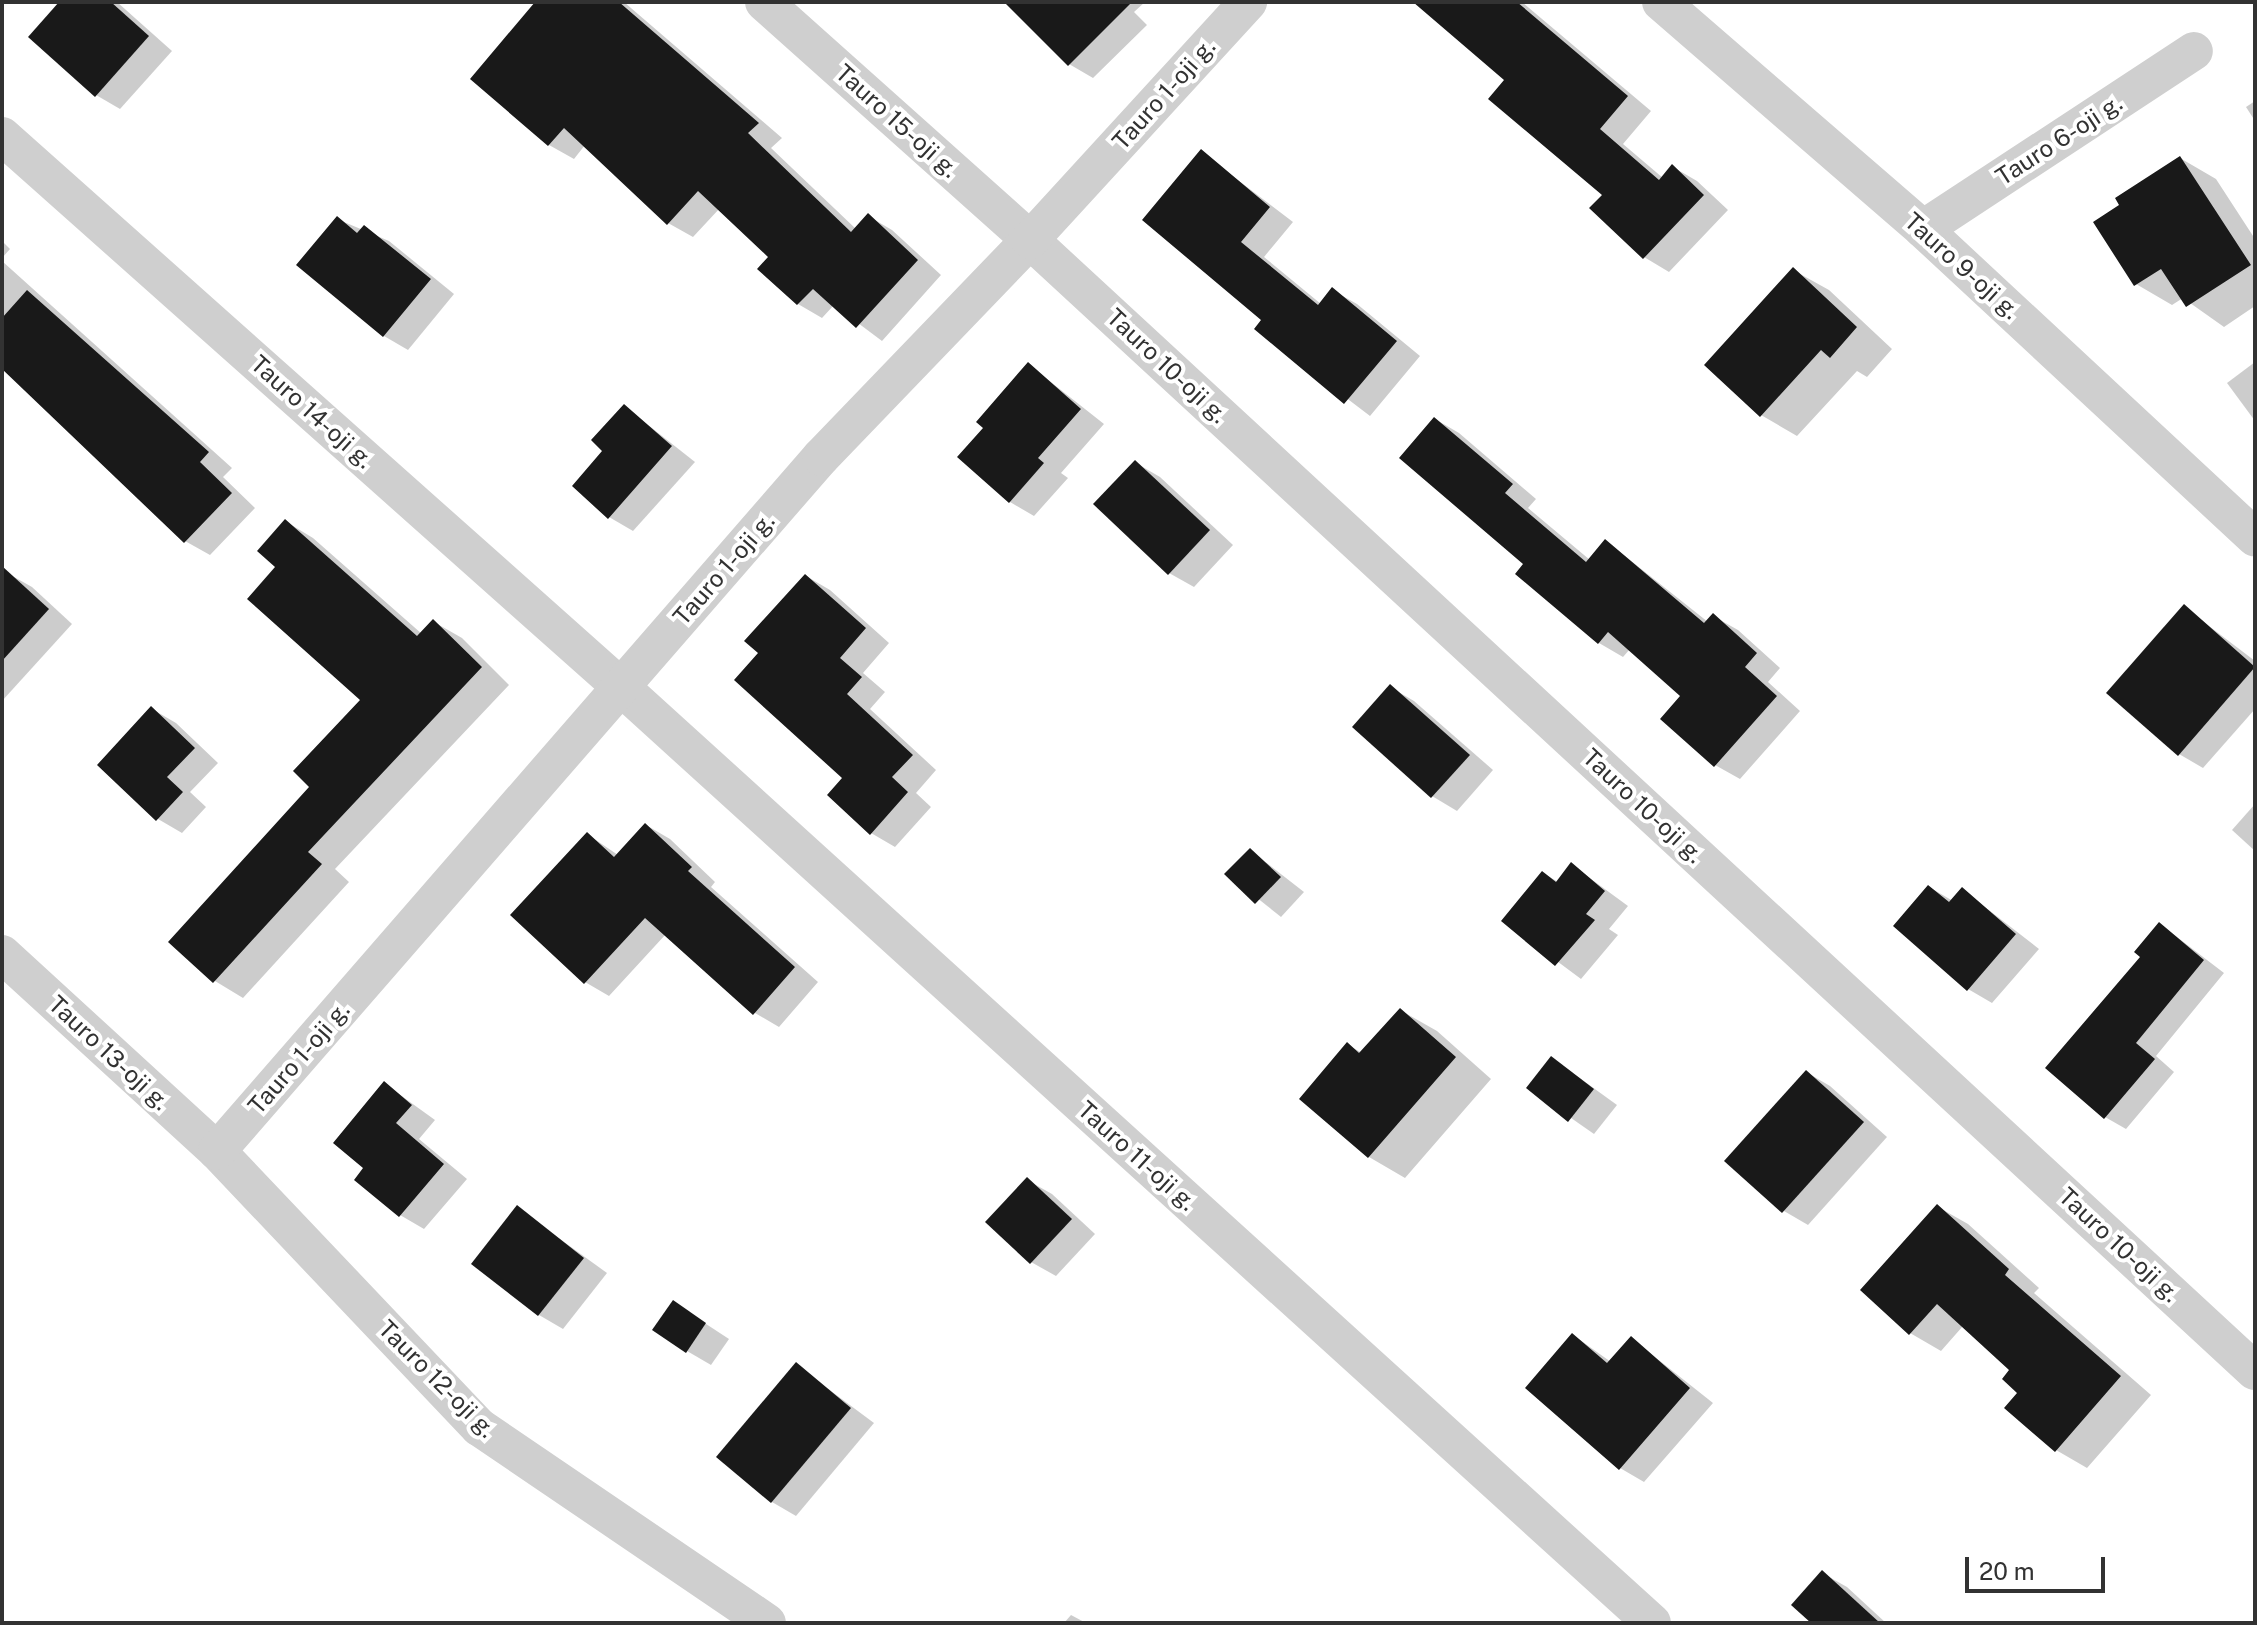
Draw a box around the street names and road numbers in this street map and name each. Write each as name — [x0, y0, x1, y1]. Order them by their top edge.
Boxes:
street label: Tauro 1-oji g. — [1106, 32, 1222, 156]
street label: Tauro 15-oji g. — [830, 58, 964, 184]
street label: Tauro 6-oji g. — [1990, 88, 2128, 192]
street label: Tauro 9-oji g. — [1898, 207, 2026, 325]
street label: Tauro 10-oji g. — [1101, 303, 1233, 429]
street label: Tauro 14-oji g. — [245, 349, 379, 475]
street label: Tauro 1-oji g. — [667, 507, 781, 631]
street label: Tauro 10-oji g. — [1577, 743, 1709, 869]
street label: Tauro 13-oji g. — [42, 990, 176, 1116]
street label: Tauro 1-oji g. — [242, 996, 356, 1120]
street label: Tauro 11-oji g. — [1072, 1095, 1202, 1217]
street label: Tauro 10-oji g. — [2053, 1182, 2185, 1308]
street label: Tauro 12-oji g. — [372, 1314, 502, 1444]

